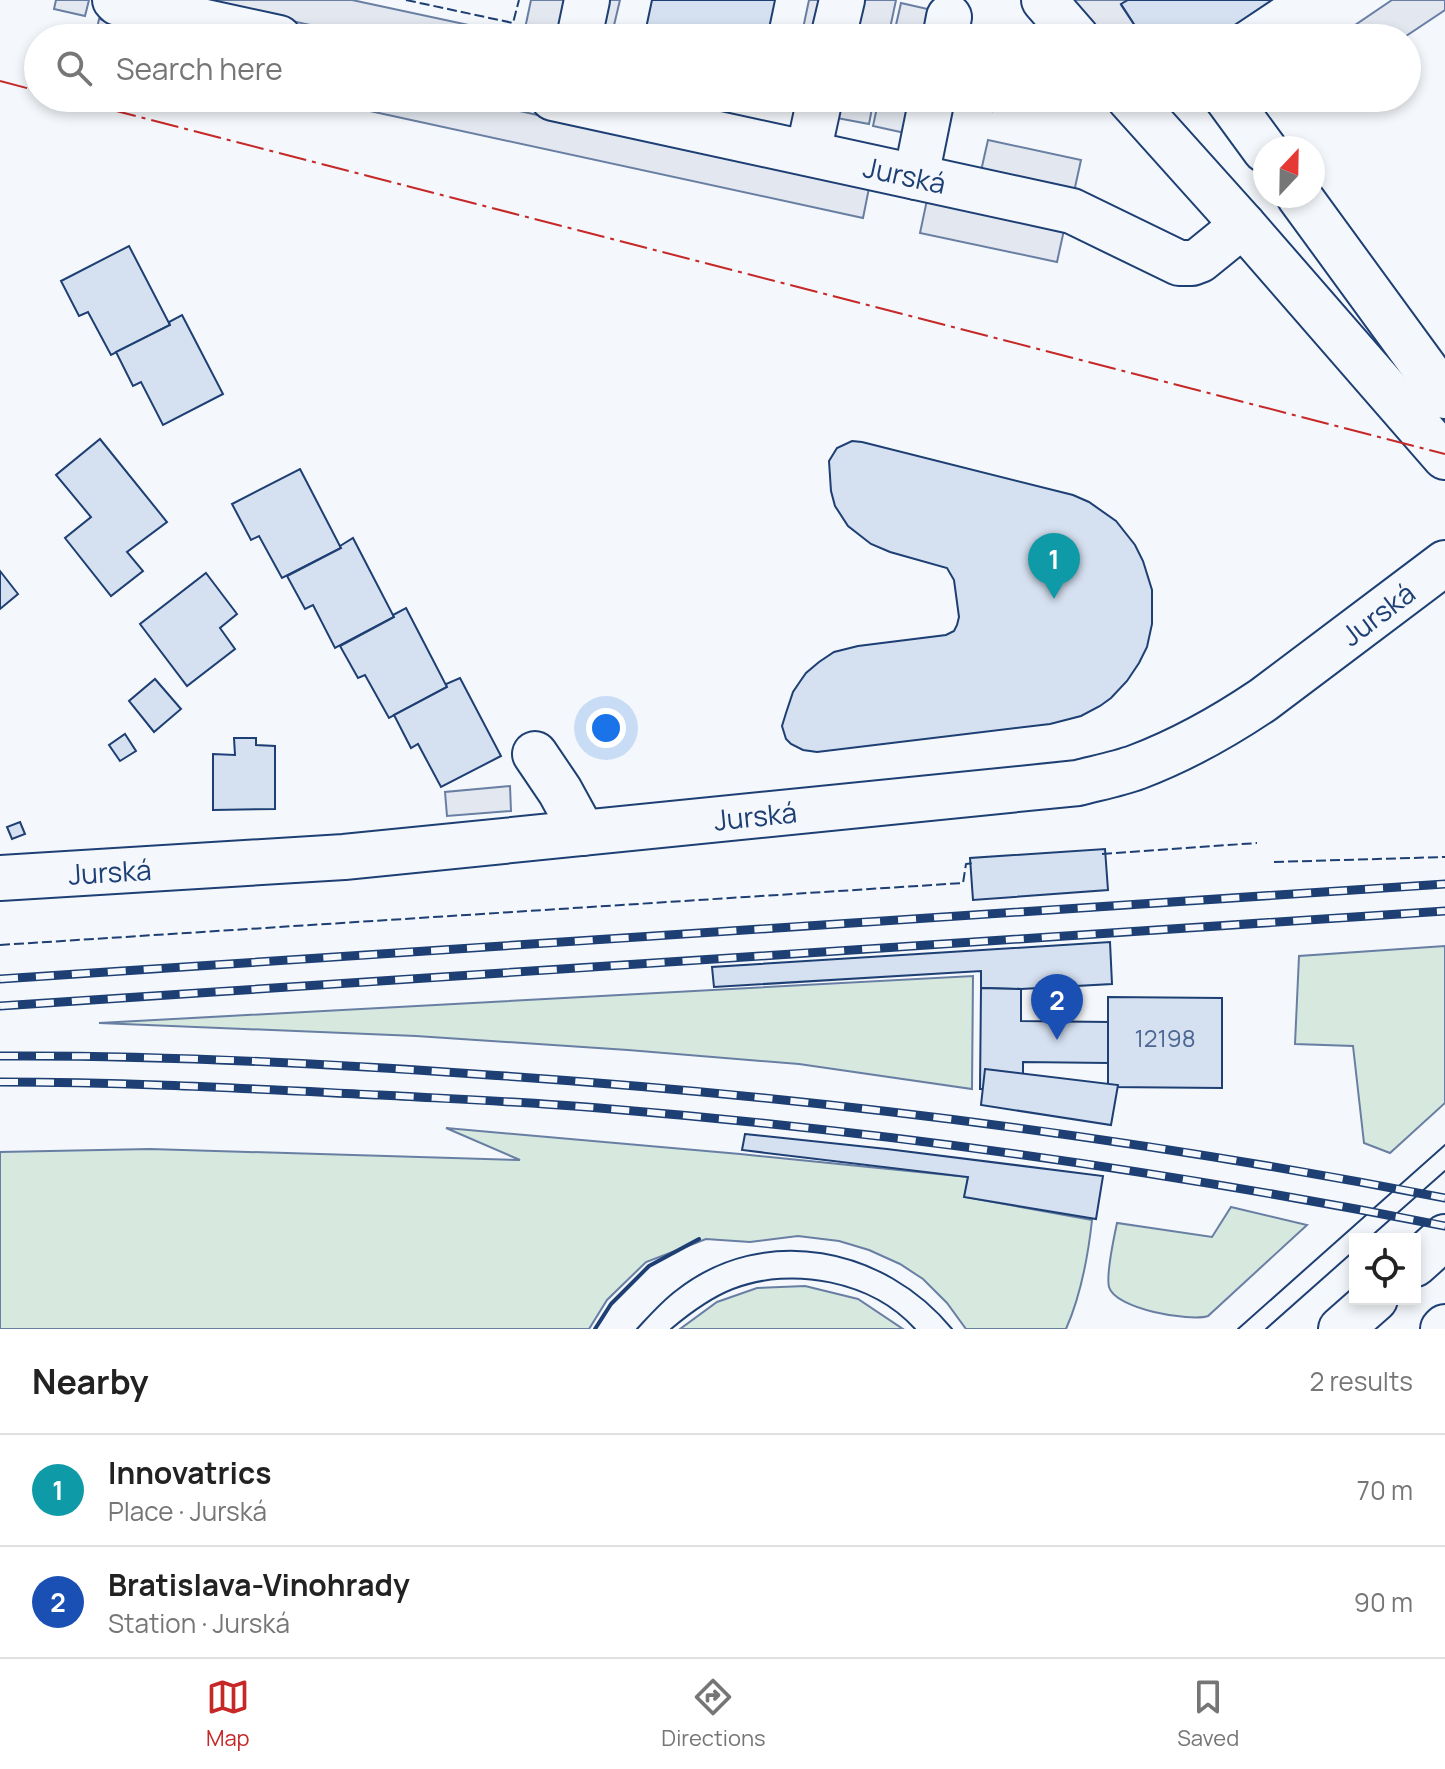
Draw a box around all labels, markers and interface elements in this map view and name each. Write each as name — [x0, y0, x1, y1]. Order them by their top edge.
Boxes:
search box — [24, 24, 1421, 112]
icon: search — [52, 46, 96, 90]
text: Search here — [116, 48, 283, 89]
north arrow — [1253, 136, 1325, 208]
street label: Jurská — [860, 147, 950, 202]
pin: 1 — [1028, 533, 1080, 599]
street label: Jurská — [1333, 573, 1422, 654]
your location — [586, 708, 626, 748]
street label: Jurská — [712, 792, 799, 839]
street label: Jurská — [67, 850, 153, 893]
pin: 2 — [1031, 974, 1083, 1040]
house number: 12198 — [1134, 1021, 1196, 1054]
map controls — [1349, 1233, 1421, 1305]
button: locate — [1349, 1233, 1421, 1305]
text: Nearby — [32, 1358, 148, 1404]
text: 2 results — [1309, 1363, 1413, 1399]
text: Innovatrics — [108, 1452, 272, 1493]
text: 1 — [52, 1472, 64, 1508]
text: 70 m — [1357, 1472, 1413, 1508]
text: Place · Jurská — [108, 1493, 267, 1529]
text: Bratislava-Vinohrady — [108, 1564, 410, 1605]
text: 2 — [50, 1584, 66, 1620]
text: 90 m — [1354, 1584, 1413, 1620]
text: Station · Jurská — [108, 1605, 290, 1641]
tab: Map — [206, 1675, 250, 1753]
tab: Directions — [661, 1675, 766, 1753]
tab: Saved — [1177, 1675, 1239, 1753]

